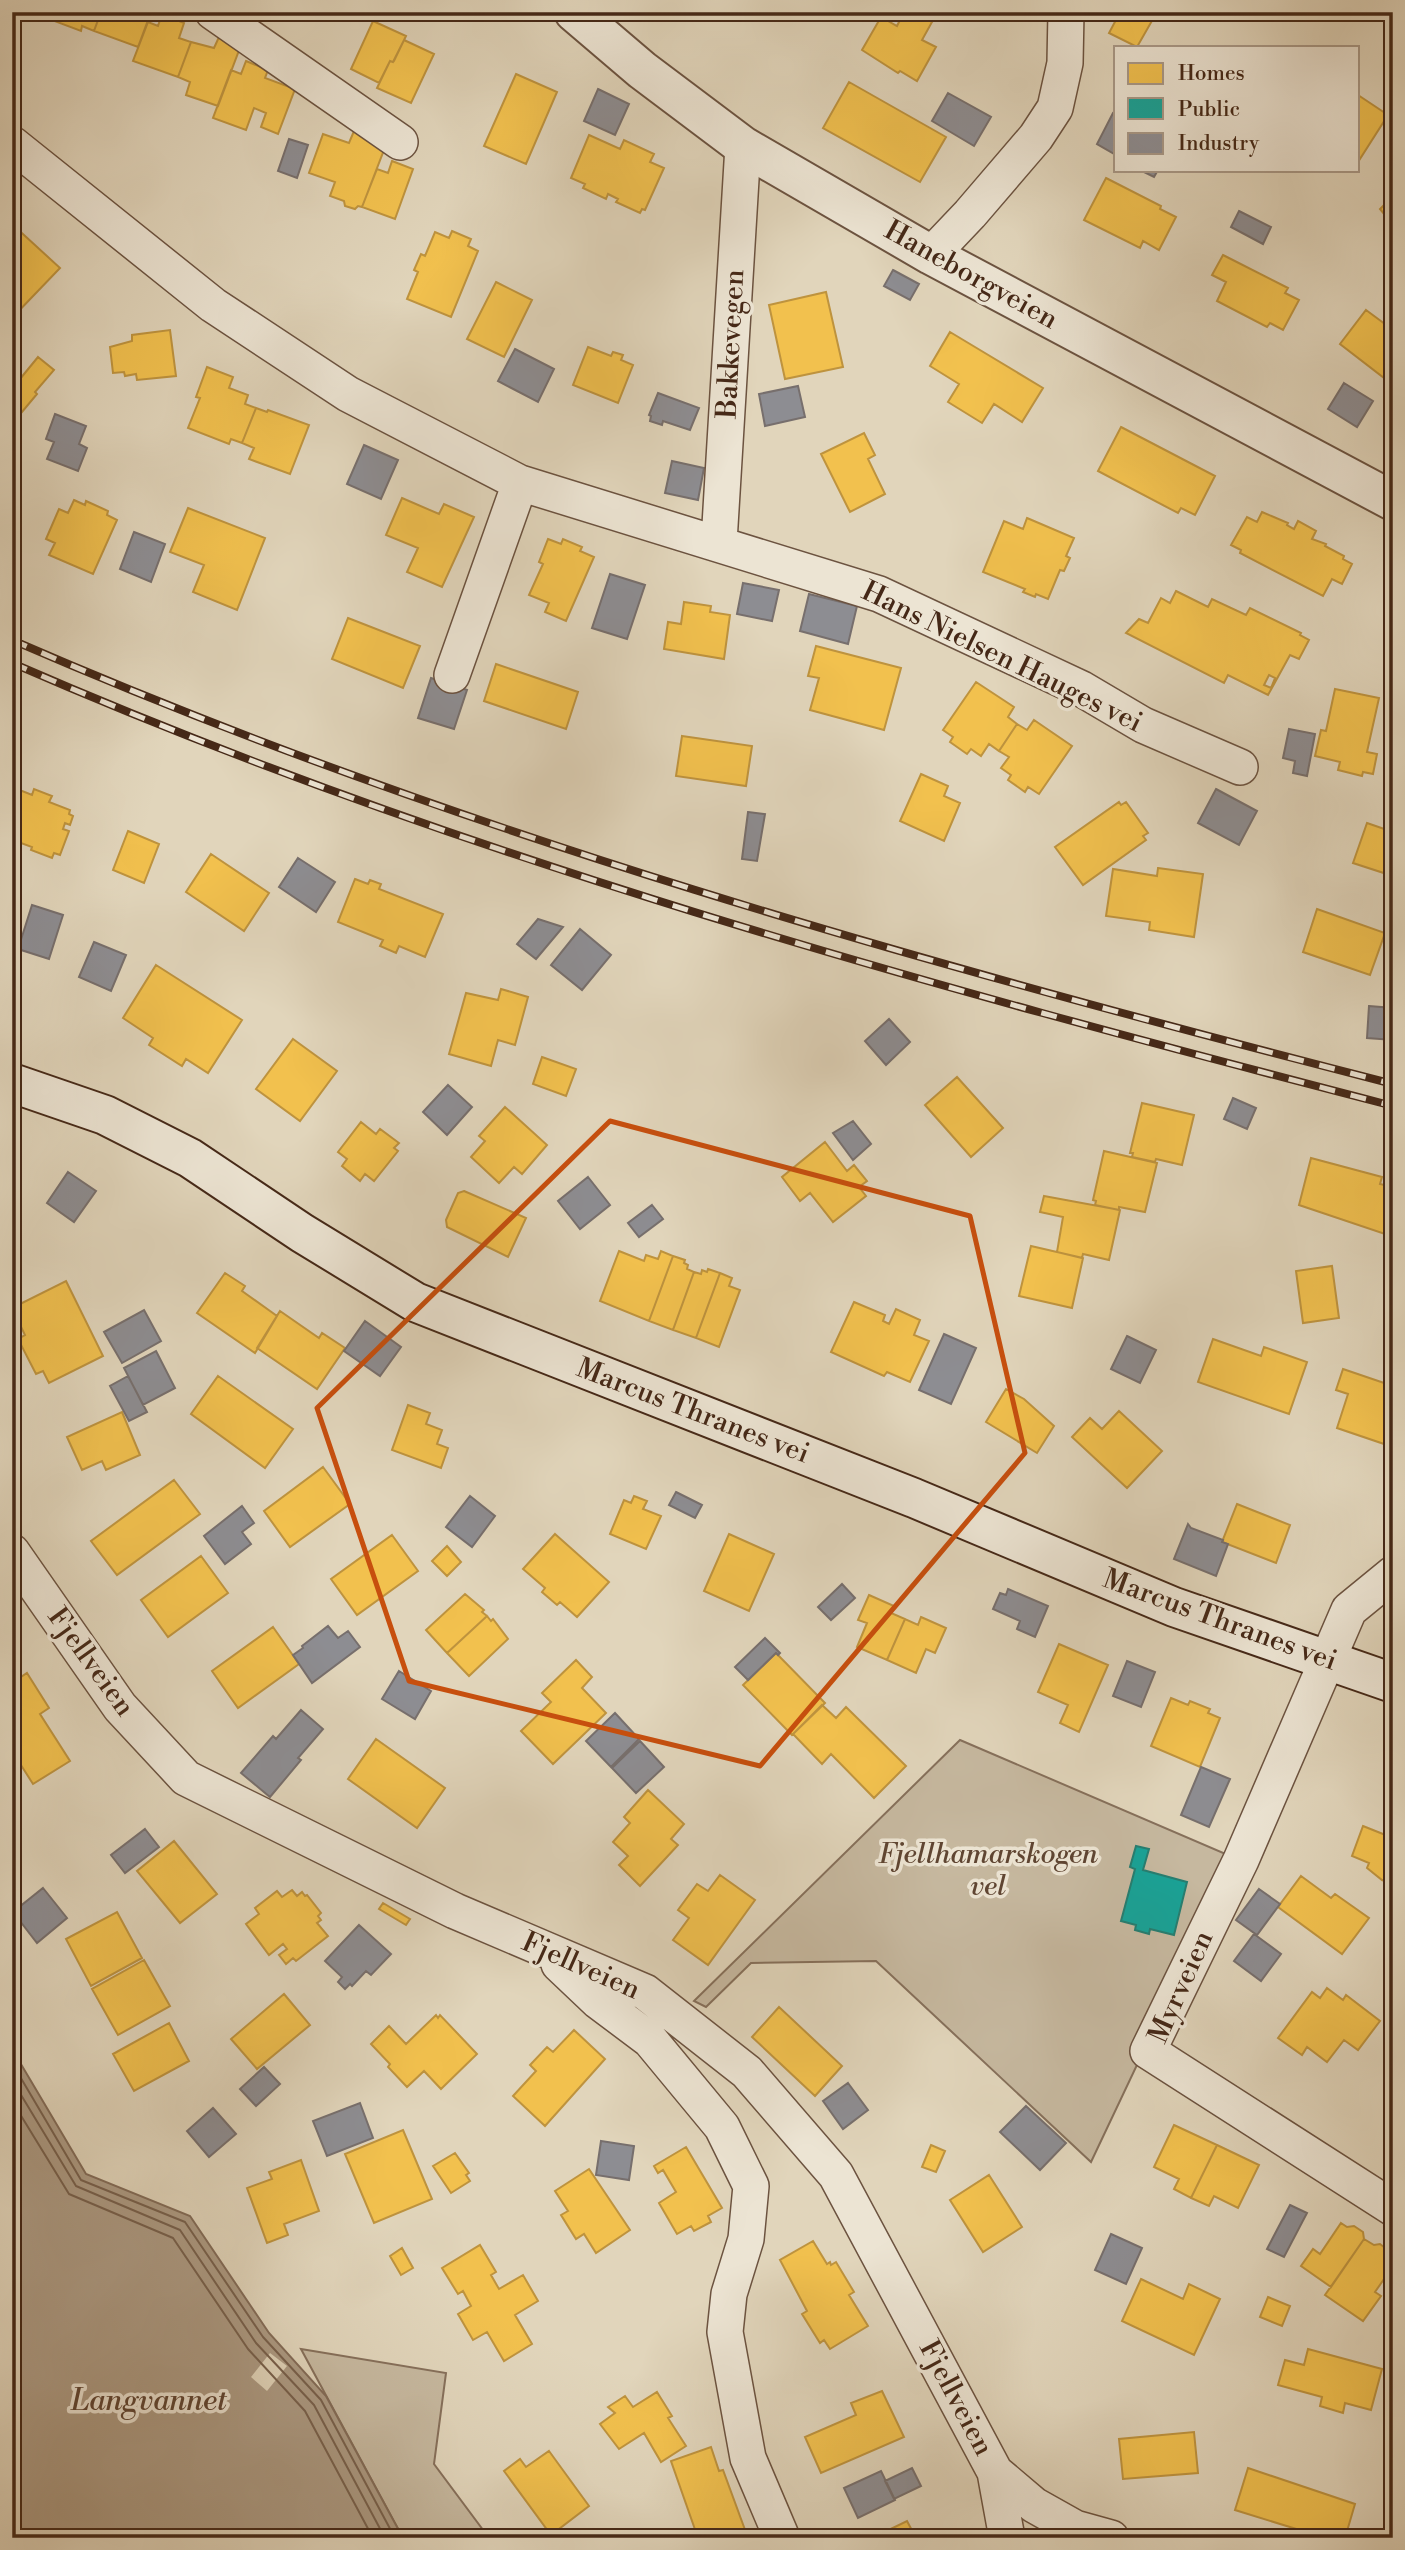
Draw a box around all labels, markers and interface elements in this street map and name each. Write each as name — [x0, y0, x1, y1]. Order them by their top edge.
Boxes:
legend — [1114, 46, 1360, 172]
text: Homes — [1178, 61, 1245, 87]
text: Public — [1178, 97, 1240, 123]
text: Industry — [1178, 131, 1260, 157]
street label: Haneborgveien — [878, 213, 1064, 337]
street label: Bakkevegen — [710, 268, 752, 421]
street label: Hans Nielsen Hauges vei — [856, 574, 1148, 740]
street label: Marcus Thranes vei — [572, 1350, 814, 1472]
street label: Marcus Thranes vei — [1098, 1561, 1342, 1679]
street label: Fjellveien — [40, 1601, 142, 1723]
park label: Fjellhamarskogen vel — [878, 1837, 1098, 1904]
street label: Fjellveien — [516, 1924, 646, 2008]
street label: Myrveien — [1141, 1925, 1221, 2049]
street label: Fjellveien — [911, 2334, 1001, 2462]
water label: Langvannet — [70, 2382, 228, 2420]

